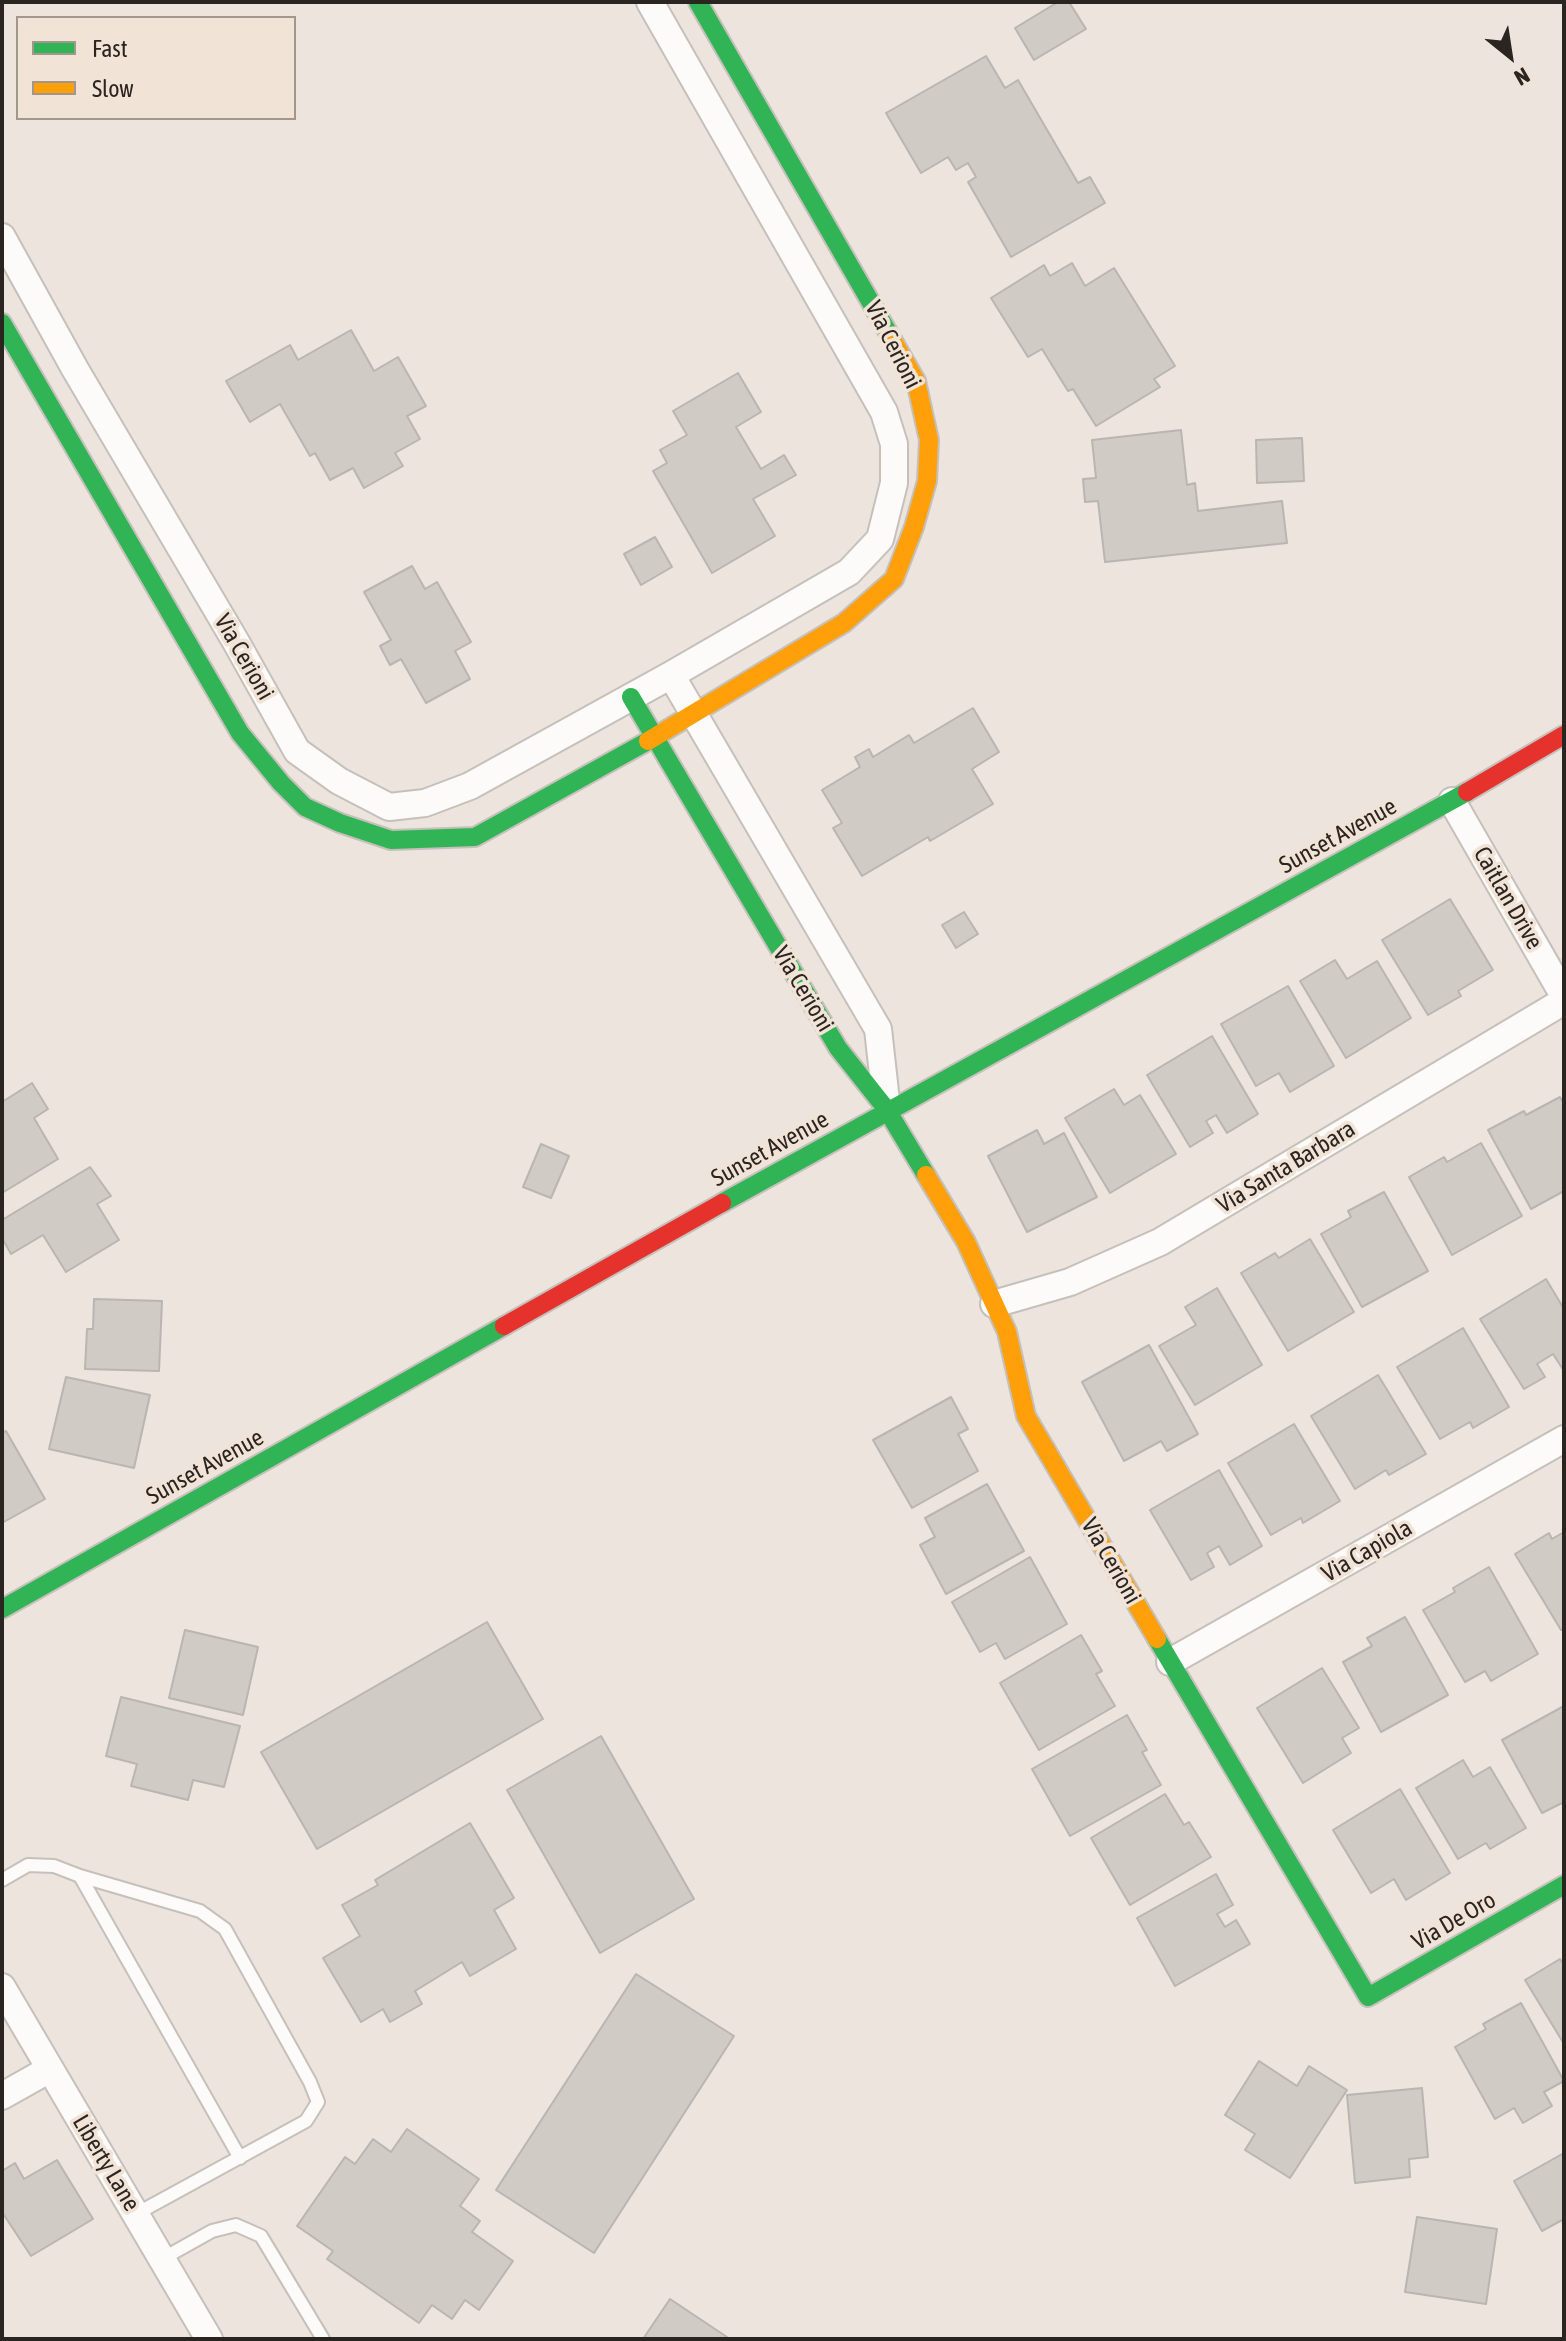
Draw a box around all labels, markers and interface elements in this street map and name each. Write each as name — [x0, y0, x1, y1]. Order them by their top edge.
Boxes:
legend — [16, 16, 296, 120]
north arrow — [1470, 16, 1550, 96]
text: Fast — [92, 35, 128, 62]
text: N — [1510, 62, 1534, 91]
text: Slow — [92, 75, 134, 102]
street label: Via Cerioni — [859, 296, 927, 394]
street label: Via Cerioni — [208, 609, 280, 705]
street label: Sunset Avenue — [1274, 792, 1402, 880]
street label: Caitlan Drive — [1467, 842, 1549, 954]
street label: Via Cerioni — [766, 941, 840, 1037]
street label: Sunset Avenue — [706, 1105, 834, 1193]
street label: Via Santa Barbara — [1212, 1115, 1360, 1219]
street label: Sunset Avenue — [141, 1423, 269, 1511]
street label: Via Cerioni — [1075, 1513, 1147, 1609]
street label: Via Capiola — [1317, 1514, 1417, 1588]
street label: Via De Oro — [1407, 1886, 1501, 1956]
street label: Liberty Lane — [66, 2110, 146, 2216]

